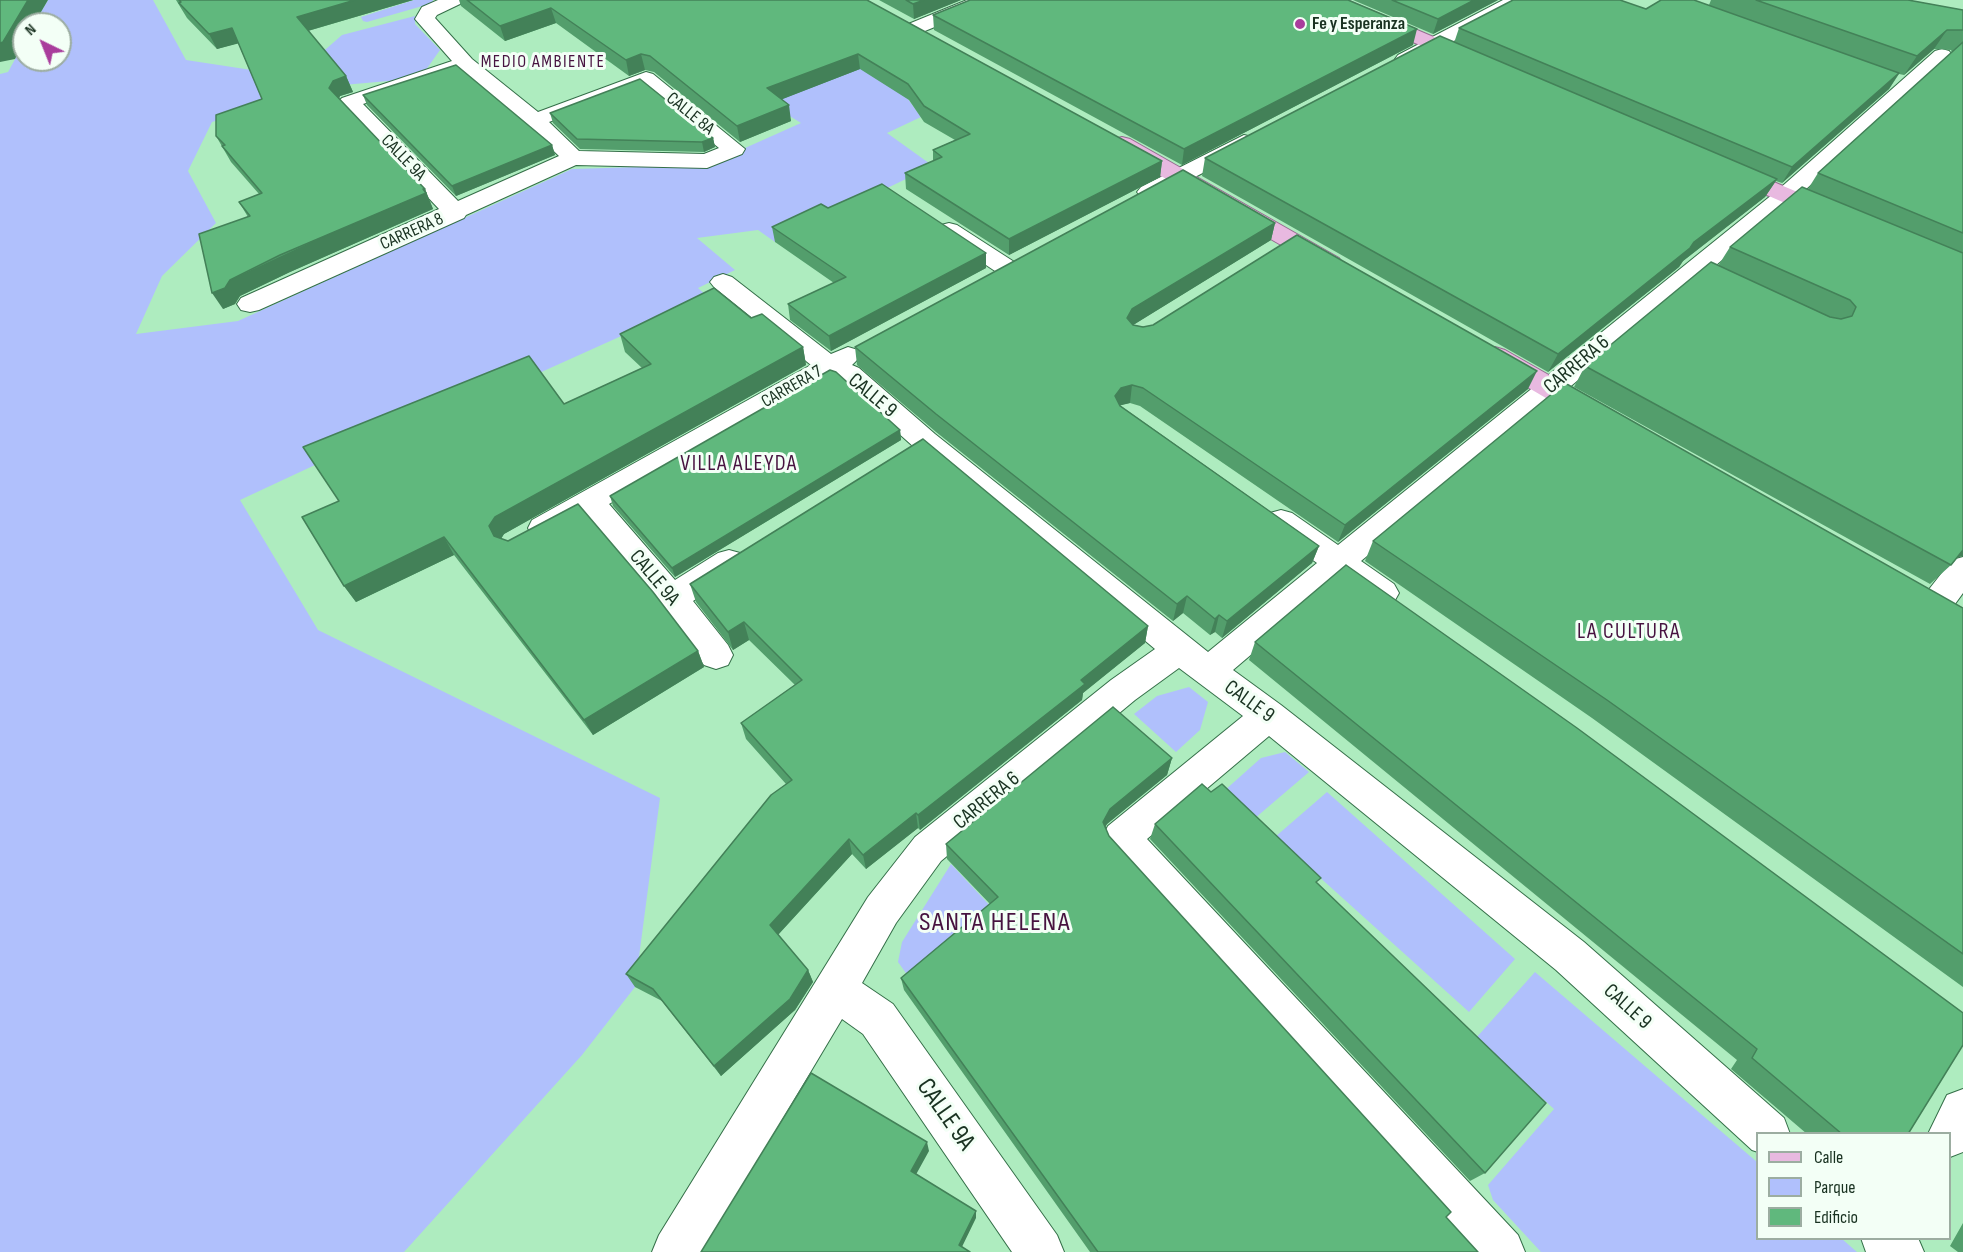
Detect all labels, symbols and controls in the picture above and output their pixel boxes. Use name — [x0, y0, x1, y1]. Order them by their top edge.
north arrow — [12, 12, 72, 72]
place label: Fe y Esperanza — [1312, 13, 1405, 35]
marker: Fe y Esperanza — [1293, 17, 1307, 31]
text: N — [21, 20, 40, 40]
district label: MEDIO AMBIENTE — [481, 51, 605, 73]
street label: CALLE 8A — [662, 88, 718, 140]
street label: CALLE 9A — [376, 130, 430, 186]
street label: CARRERA 8 — [377, 208, 447, 256]
street label: CARRERA 6 — [1539, 330, 1615, 400]
street label: CARRERA 7 — [758, 361, 826, 413]
street label: CALLE 9 — [842, 368, 902, 424]
district label: VILLA ALEYDA — [680, 451, 798, 477]
street label: CALLE 9A — [623, 545, 685, 611]
district label: LA CULTURA — [1577, 619, 1681, 645]
street label: CALLE 9 — [1219, 675, 1279, 729]
street label: CARRERA 6 — [949, 767, 1025, 835]
district label: SANTA HELENA — [919, 907, 1071, 939]
street label: CALLE 9 — [1598, 979, 1656, 1035]
street label: CALLE 9A — [909, 1073, 981, 1157]
legend — [1756, 1132, 1951, 1240]
text: Calle — [1814, 1147, 1843, 1168]
text: Parque — [1814, 1177, 1855, 1198]
text: Edificio — [1814, 1207, 1858, 1228]

